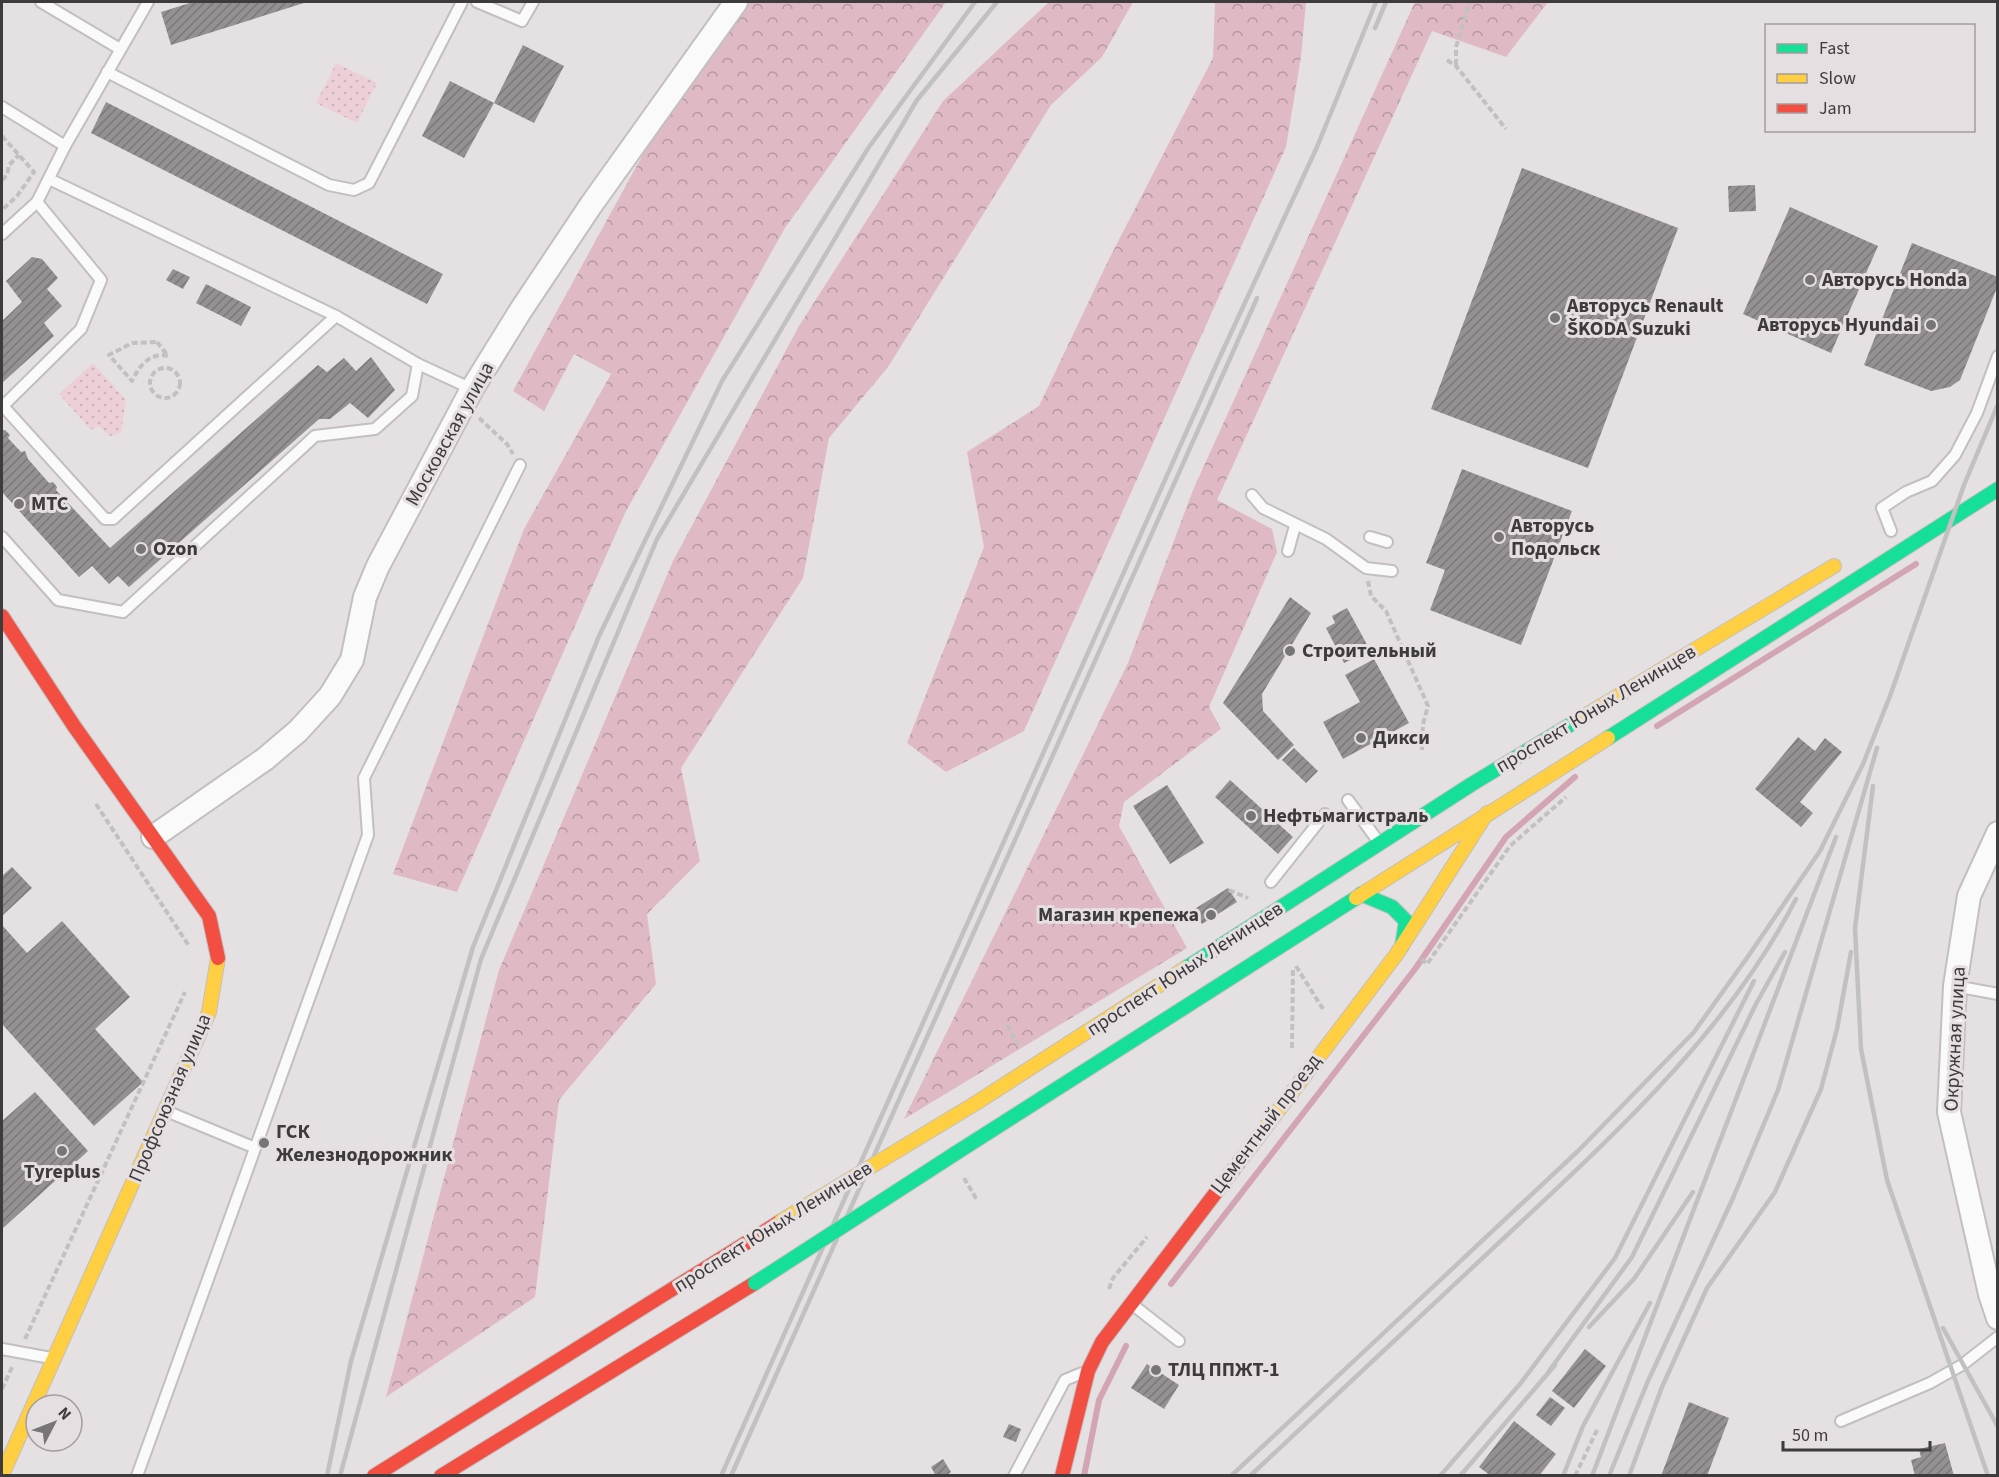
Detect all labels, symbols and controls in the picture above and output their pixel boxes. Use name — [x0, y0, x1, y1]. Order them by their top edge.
legend — [1765, 24, 1975, 132]
text: Fast — [1819, 36, 1850, 61]
text: Slow — [1819, 66, 1856, 91]
text: Jam — [1819, 96, 1852, 121]
place label: Авторусь Honda — [1821, 266, 1967, 294]
marker: Авторусь Honda — [1803, 273, 1817, 287]
place label: Авторусь Renault ŠKODA Suzuki — [1566, 292, 1724, 343]
marker: Авторусь Renault ŠKODA Suzuki — [1548, 311, 1562, 325]
place label: Авторусь Hyundai — [1757, 311, 1919, 339]
marker: Авторусь Hyundai — [1924, 318, 1938, 332]
street label: Московская улица — [399, 357, 501, 511]
place label: МТС — [31, 490, 69, 518]
marker: МТС — [12, 497, 26, 511]
place label: Авторусь Подольск — [1510, 512, 1600, 563]
marker: Авторусь Подольск — [1492, 530, 1506, 544]
place label: Ozon — [153, 535, 198, 563]
marker: Ozon — [134, 542, 148, 556]
place label: Строительный — [1302, 637, 1437, 665]
street label: проспект Юных Ленинцев — [1491, 638, 1701, 780]
marker: Строительный — [1283, 644, 1297, 658]
place label: Дикси — [1373, 724, 1430, 752]
marker: Дикси — [1354, 731, 1368, 745]
place label: Нефтьмагистраль — [1263, 802, 1429, 830]
marker: Нефтьмагистраль — [1244, 809, 1258, 823]
street label: проспект Юных Ленинцев — [1081, 895, 1289, 1043]
place label: Магазин крепежа — [1038, 901, 1199, 929]
marker: Магазин крепежа — [1204, 908, 1218, 922]
street label: Окружная улица — [1937, 966, 1973, 1112]
street label: Профсоюзная улица — [122, 1009, 218, 1187]
street label: Цементный проезд — [1204, 1048, 1328, 1200]
place label: ГСК Железнодорожник — [276, 1118, 453, 1169]
marker: ГСК Железнодорожник — [257, 1136, 271, 1150]
marker: Tyreplus — [55, 1144, 69, 1158]
street label: проспект Юных Ленинцев — [668, 1154, 878, 1300]
place label: Tyreplus — [24, 1158, 100, 1186]
place label: ТЛЦ ППЖТ-1 — [1168, 1356, 1280, 1384]
marker: ТЛЦ ППЖТ-1 — [1149, 1363, 1163, 1377]
north arrow — [24, 1393, 84, 1453]
text: N — [53, 1402, 76, 1425]
scale bar — [1783, 1414, 1930, 1452]
text: 50 m — [1792, 1423, 1828, 1448]

